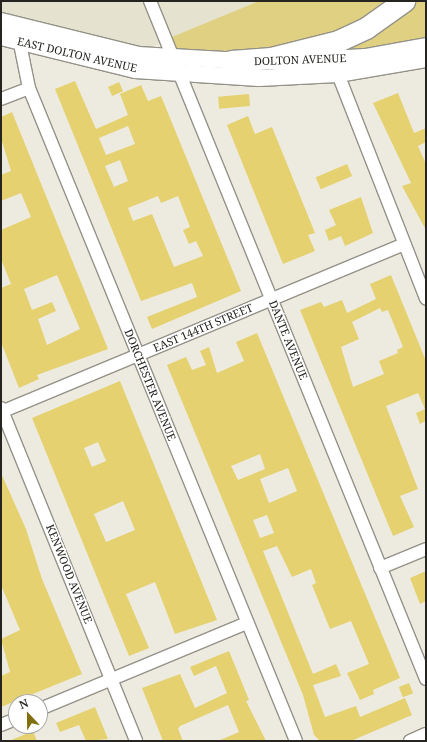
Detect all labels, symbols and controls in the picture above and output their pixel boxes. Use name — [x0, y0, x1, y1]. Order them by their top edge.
street label: EAST DOLTON AVENUE — [16, 35, 138, 75]
street label: DOLTON AVENUE — [254, 52, 346, 68]
street label: DANTE AVENUE — [266, 298, 310, 382]
street label: EAST 144TH STREET — [151, 301, 255, 355]
street label: DORCHESTER AVENUE — [122, 327, 178, 443]
street label: KENWOOD AVENUE — [43, 523, 95, 625]
north arrow — [8, 694, 48, 734]
text: N — [17, 695, 31, 712]

